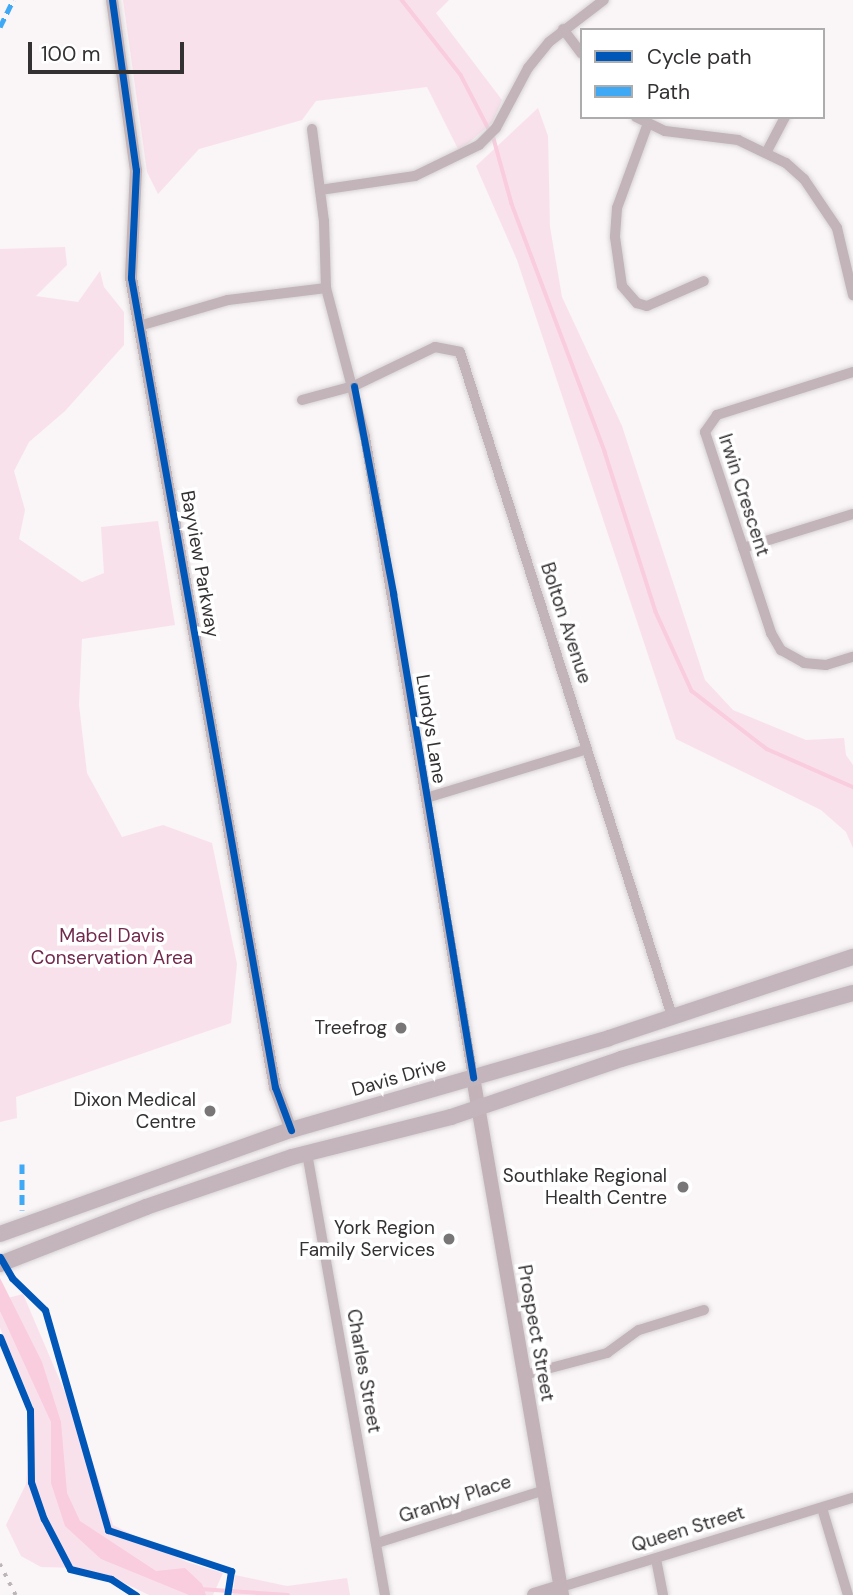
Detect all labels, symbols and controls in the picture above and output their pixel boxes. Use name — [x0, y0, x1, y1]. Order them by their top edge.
scale bar — [32, 28, 187, 72]
legend — [580, 28, 825, 119]
text: 100 m — [41, 40, 101, 68]
text: Cycle path — [647, 43, 752, 71]
text: Path — [647, 78, 690, 106]
street label: Irwin Crescent — [714, 431, 774, 559]
street label: Bayview Parkway — [176, 489, 224, 639]
street label: Bolton Avenue — [536, 560, 596, 686]
street label: Lundys Lane — [411, 673, 451, 785]
park label: Mabel Davis Conservation Area — [31, 925, 193, 969]
place label: Treefrog — [315, 1017, 387, 1039]
marker: Treefrog — [393, 1020, 409, 1036]
street label: Davis Drive — [349, 1053, 449, 1101]
place label: Dixon Medical Centre — [73, 1089, 196, 1133]
marker: Dixon Medical Centre — [202, 1103, 218, 1119]
place label: Southlake Regional Health Centre — [503, 1165, 667, 1209]
marker: Southlake Regional Health Centre — [673, 1177, 693, 1197]
place label: York Region Family Services — [299, 1217, 435, 1261]
marker: York Region Family Services — [441, 1231, 457, 1247]
street label: Prospect Street — [513, 1263, 559, 1403]
street label: Charles Street — [342, 1307, 386, 1435]
street label: Granby Place — [396, 1470, 514, 1528]
street label: Queen Street — [629, 1501, 747, 1557]

